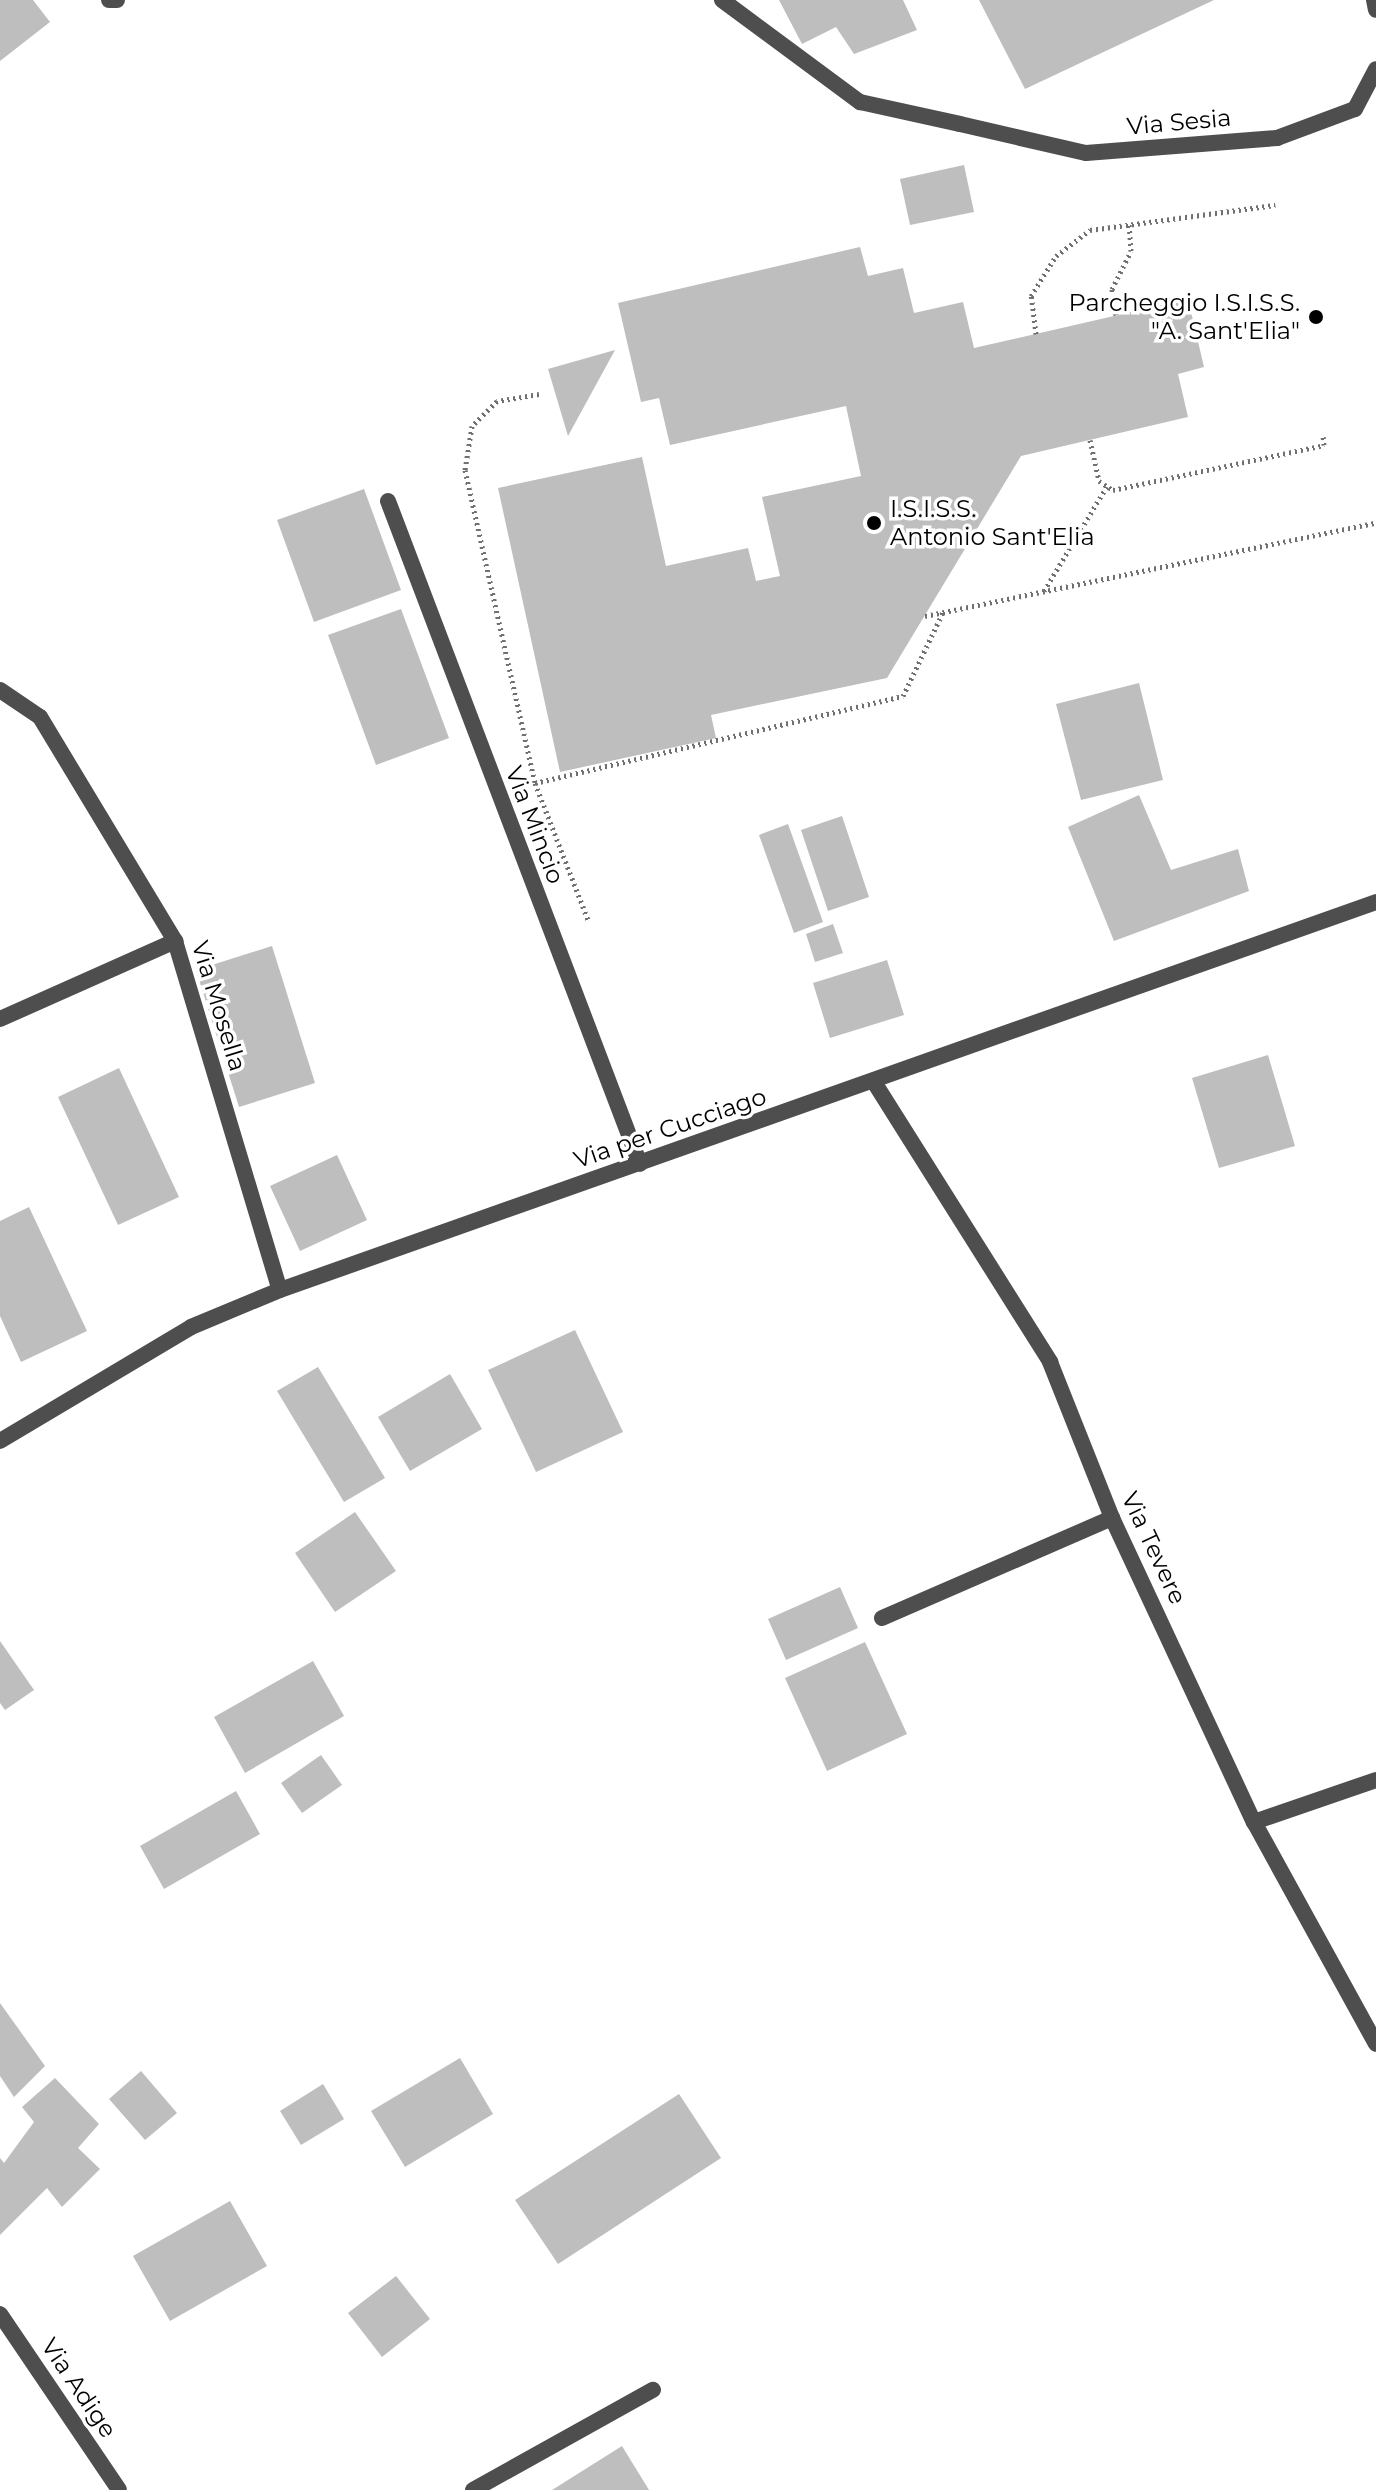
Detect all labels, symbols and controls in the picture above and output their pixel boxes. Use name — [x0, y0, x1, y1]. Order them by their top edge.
street label: Via Sesia — [1126, 103, 1232, 141]
place label: Parcheggio I.S.I.S.S. "A. Sant'Elia" — [1069, 289, 1300, 345]
marker: Parcheggio I.S.I.S.S. "A. Sant'Elia" — [1307, 308, 1325, 326]
place label: I.S.I.S.S. Antonio Sant'Elia — [890, 495, 1095, 551]
marker: I.S.I.S.S. Antonio Sant'Elia — [865, 514, 883, 532]
street label: Via Mincio — [499, 762, 571, 888]
street label: Via Mosella — [186, 937, 252, 1075]
street label: Via per Cucciago — [570, 1082, 770, 1174]
street label: Via Tevere — [1115, 1487, 1193, 1609]
street label: Via Adige — [35, 2333, 123, 2443]

